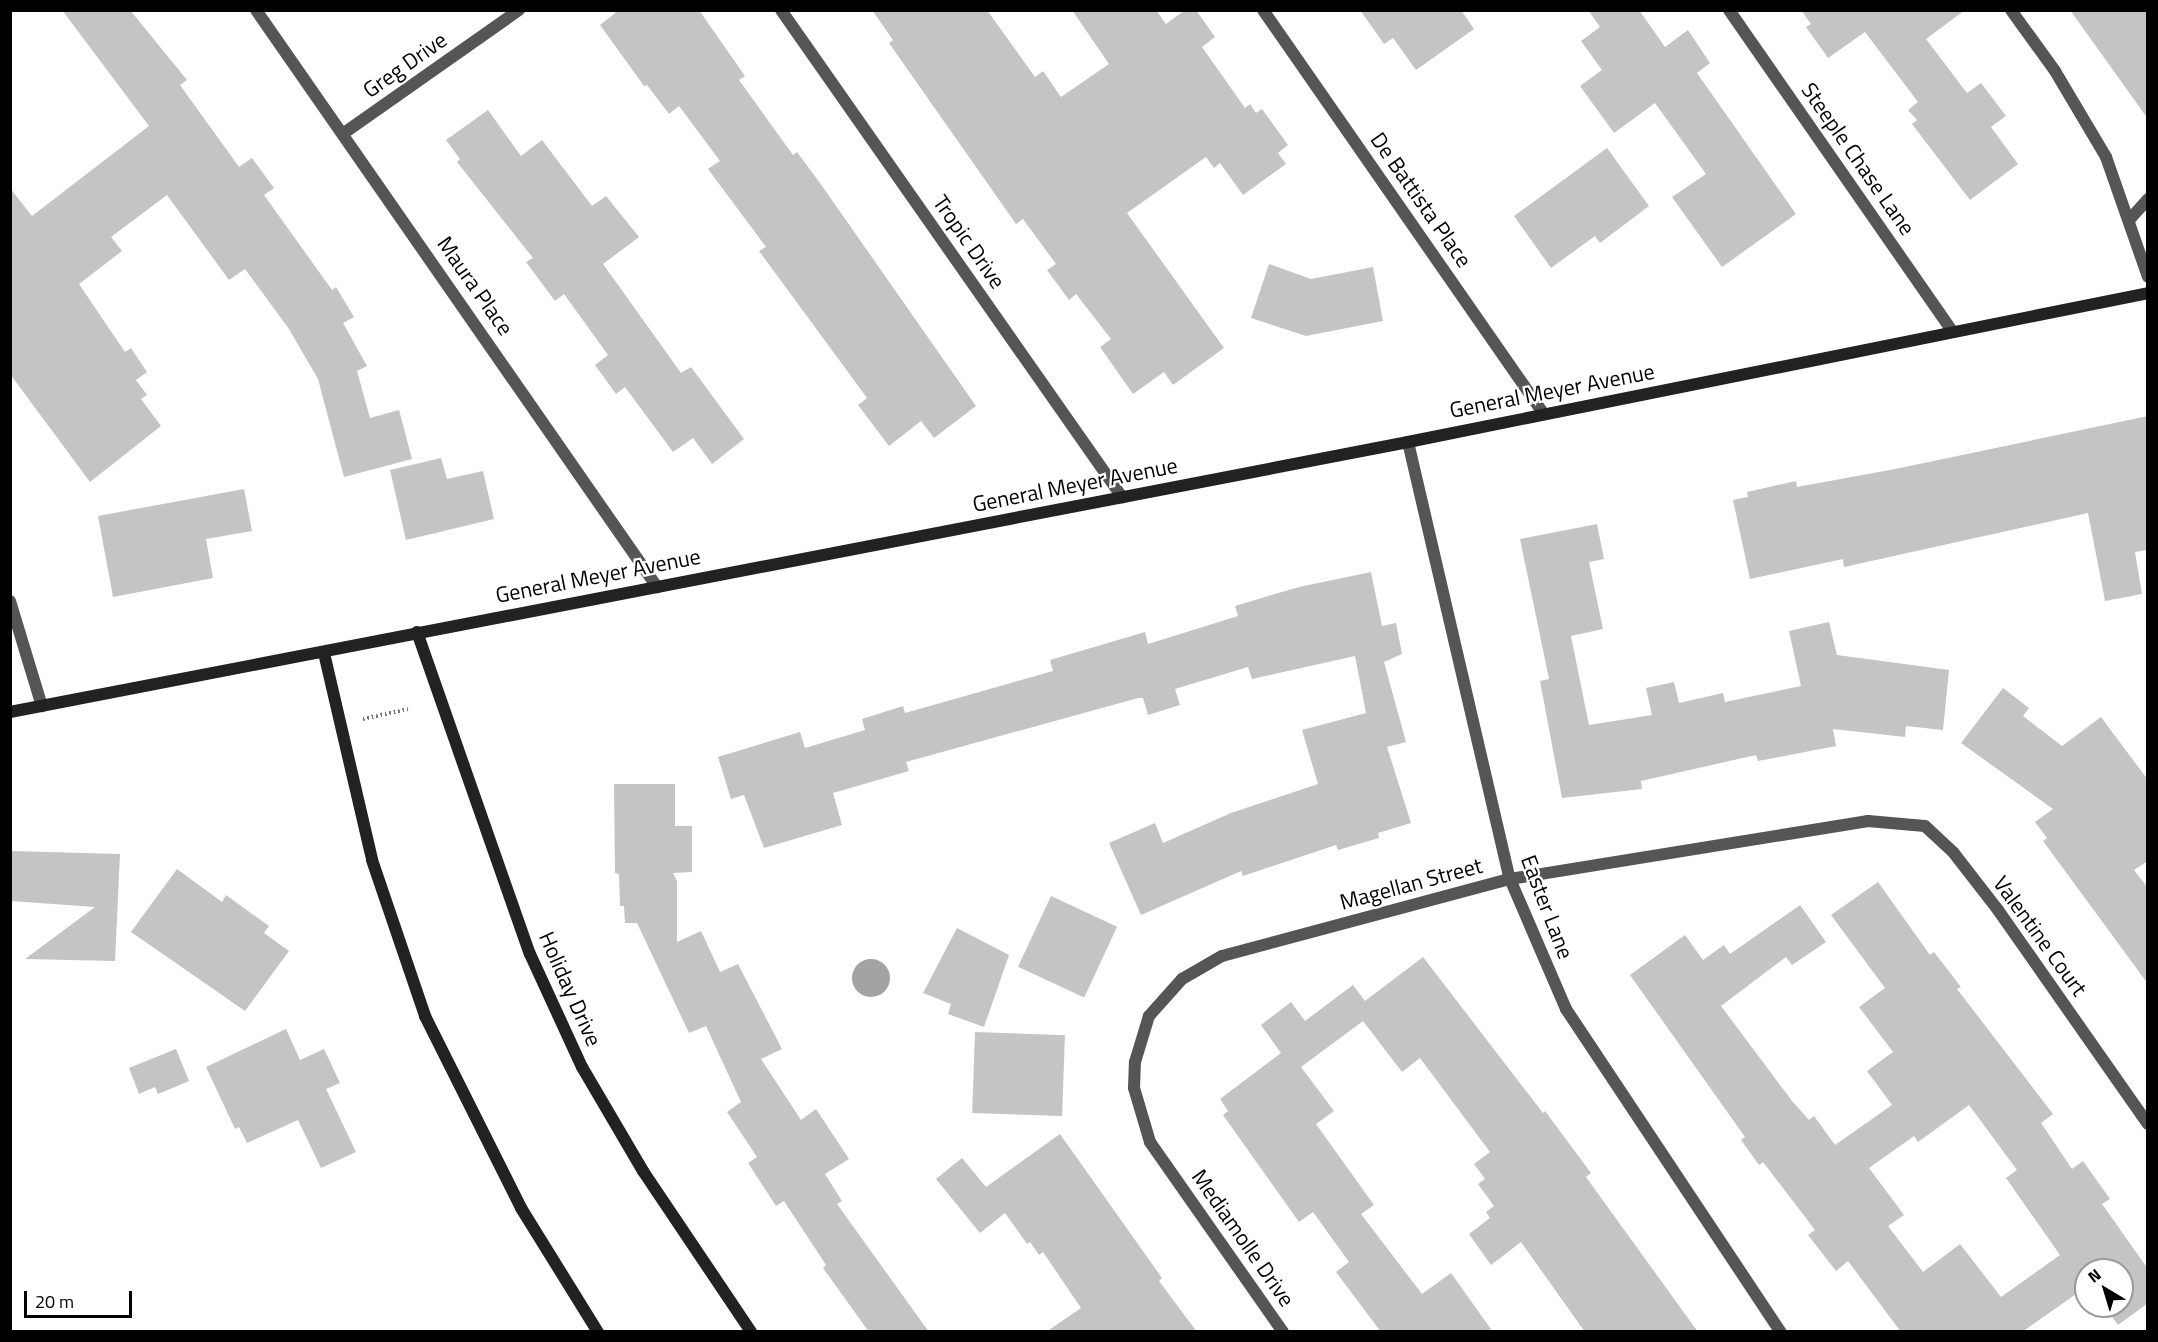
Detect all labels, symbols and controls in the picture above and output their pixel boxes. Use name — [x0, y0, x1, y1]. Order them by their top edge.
street label: Greg Drive — [358, 27, 452, 103]
street label: Steeple Chase Lane — [1796, 78, 1920, 240]
street label: De Battista Place — [1365, 128, 1477, 272]
street label: Tropic Drive — [927, 190, 1011, 294]
street label: Maura Place — [431, 232, 519, 340]
street label: General Meyer Avenue — [1447, 358, 1657, 424]
street label: General Meyer Avenue — [970, 452, 1180, 518]
street label: General Meyer Avenue — [493, 543, 703, 609]
street label: Easter Lane — [1515, 851, 1579, 963]
street label: Magellan Street — [1337, 852, 1485, 916]
street label: Valentine Court — [1988, 871, 2092, 1001]
street label: Holiday Drive — [533, 928, 607, 1050]
street label: Mediamolle Drive — [1186, 1164, 1300, 1312]
north arrow — [2074, 1258, 2134, 1318]
text: N — [2082, 1263, 2106, 1288]
scale bar — [27, 1279, 135, 1317]
text: 20 m — [35, 1288, 74, 1315]

